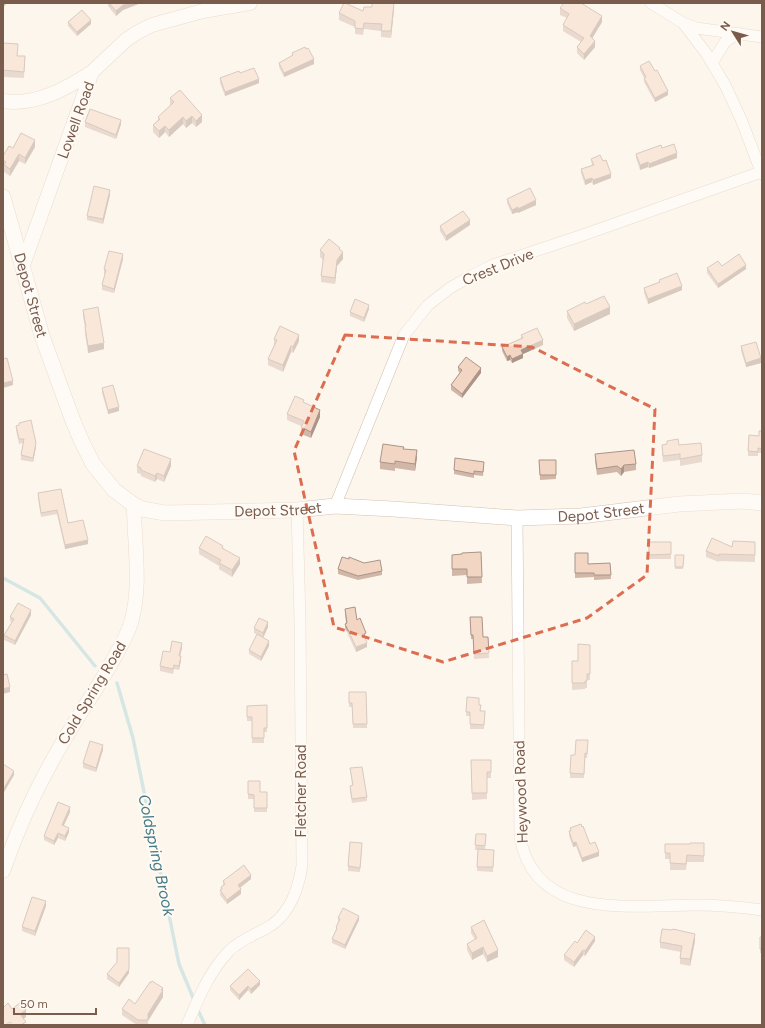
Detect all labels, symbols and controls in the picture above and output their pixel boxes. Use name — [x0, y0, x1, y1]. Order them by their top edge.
north arrow — [713, 12, 753, 52]
text: N — [718, 19, 733, 34]
street label: Lowell Road — [54, 79, 98, 161]
street label: Crest Drive — [460, 245, 536, 289]
street label: Depot Street — [10, 251, 51, 340]
street label: Depot Street — [234, 498, 323, 520]
street label: Depot Street — [557, 499, 646, 526]
street label: Cold Spring Road — [54, 638, 130, 748]
street label: Heywood Road — [510, 740, 532, 844]
street label: Fletcher Road — [292, 744, 310, 838]
water label: Coldspring Brook — [134, 793, 179, 919]
scale bar — [14, 990, 96, 1016]
text: 50 m — [20, 997, 48, 1011]

